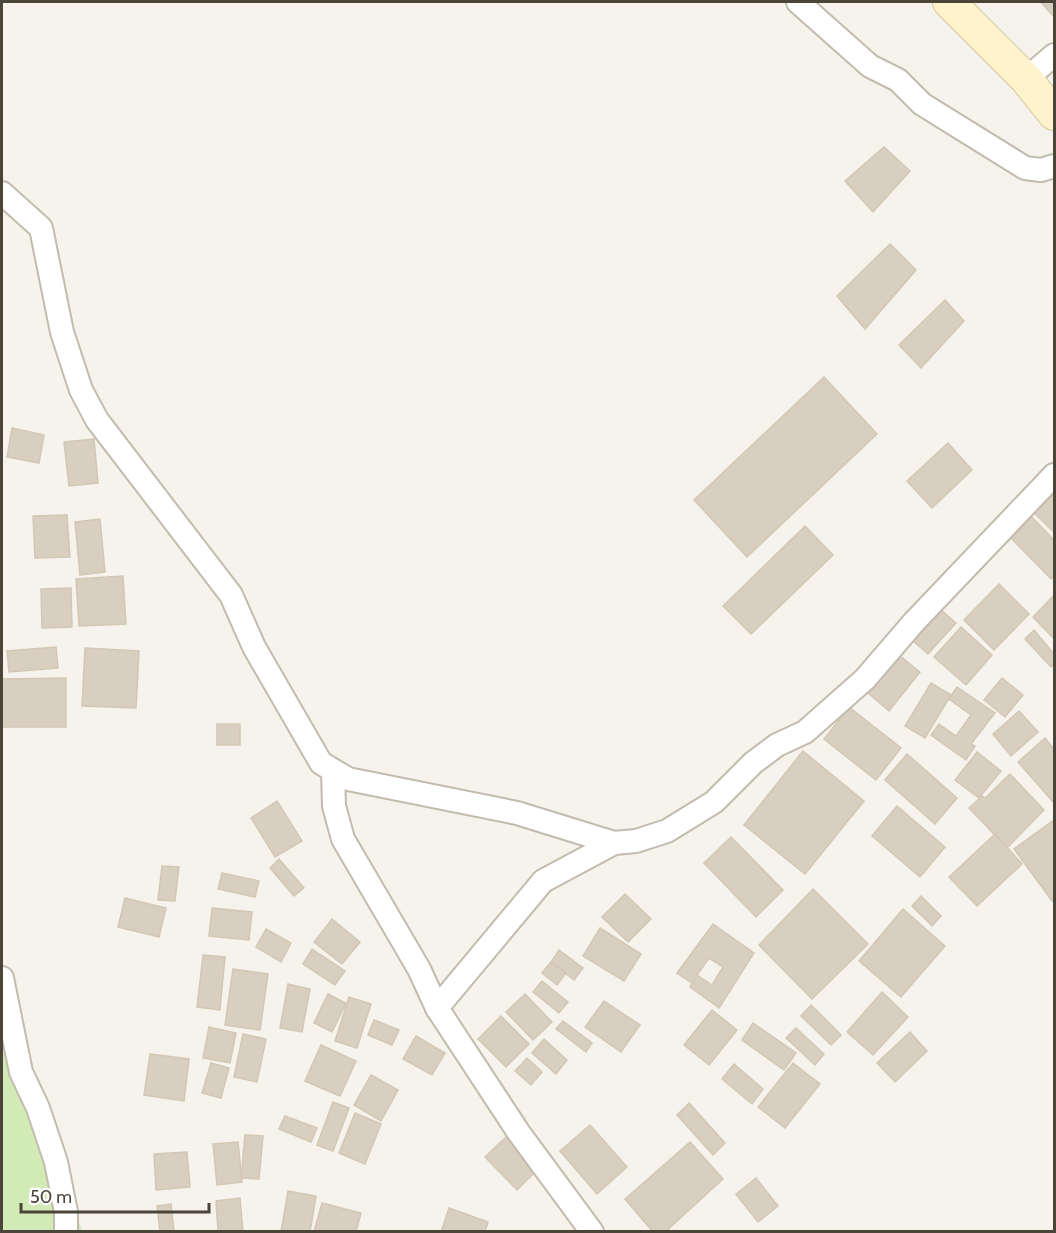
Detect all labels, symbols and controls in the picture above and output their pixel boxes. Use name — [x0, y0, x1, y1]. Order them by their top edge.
scale bar — [21, 1176, 208, 1214]
text: 50 m — [30, 1186, 72, 1208]

